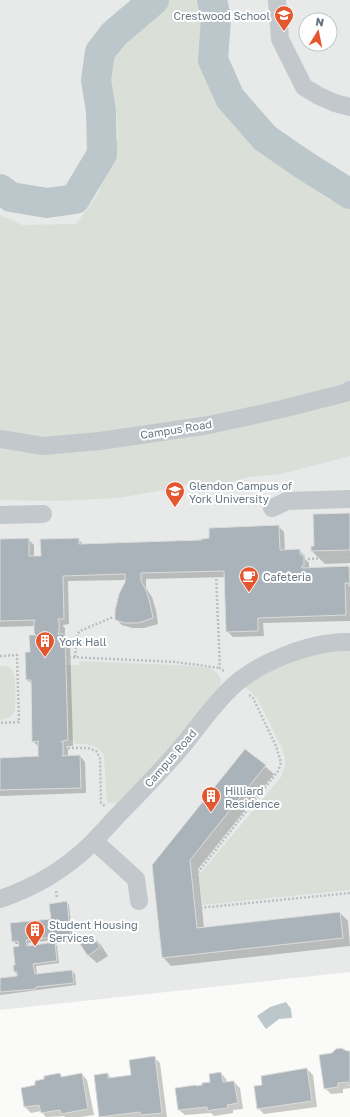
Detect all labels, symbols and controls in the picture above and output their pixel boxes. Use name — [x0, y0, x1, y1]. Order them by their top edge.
school or university icon: Crestwood School — [273, 4, 295, 32]
place label: Crestwood School — [174, 9, 270, 22]
north arrow — [298, 12, 338, 52]
text: N — [315, 15, 325, 29]
street label: Campus Road — [139, 417, 213, 441]
place label: Glendon Campus of York University — [189, 479, 292, 505]
school or university icon: Glendon Campus of York University — [164, 480, 186, 508]
cafe icon: Cafeteria — [238, 565, 260, 593]
place label: Cafeteria — [263, 570, 311, 583]
building icon: York Hall — [34, 630, 56, 658]
place label: York Hall — [59, 635, 107, 648]
street label: Campus Road — [141, 726, 199, 790]
place label: Hilliard Residence — [225, 784, 280, 810]
building icon: Hilliard Residence — [200, 785, 222, 813]
place label: Student Housing Services — [49, 918, 138, 944]
building icon: Student Housing Services — [24, 919, 46, 947]

